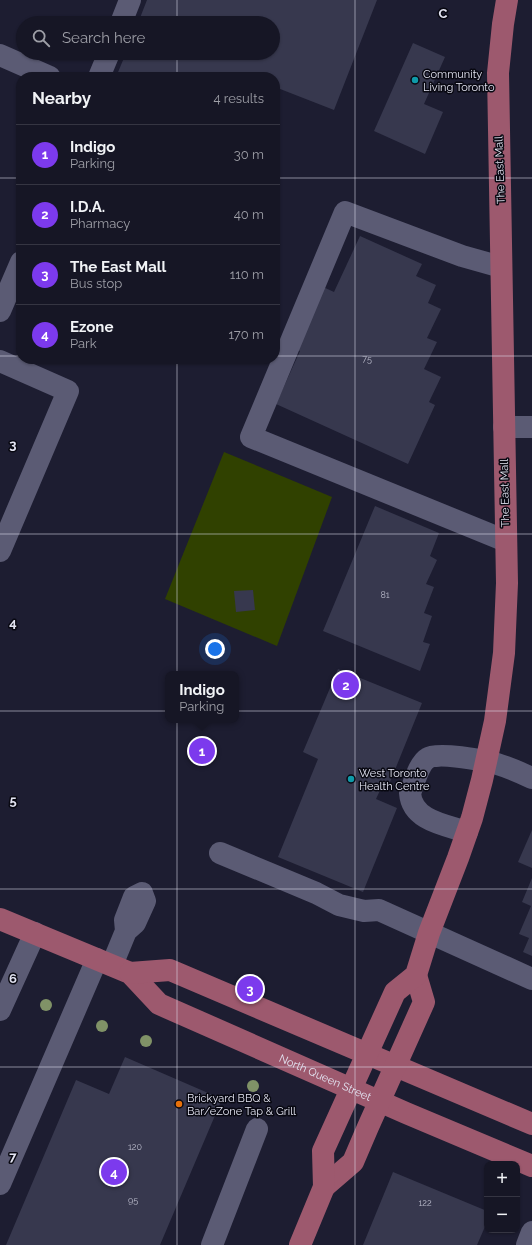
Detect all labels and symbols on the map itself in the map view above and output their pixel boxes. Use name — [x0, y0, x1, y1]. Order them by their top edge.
text: C — [439, 6, 448, 21]
place label: Community Living Toronto — [423, 68, 495, 94]
marker: Community Living Toronto — [410, 75, 420, 85]
street label: The East Mall — [492, 136, 508, 204]
house number: 75 — [362, 354, 372, 364]
text: 3 — [9, 437, 17, 452]
street label: The East Mall — [498, 459, 512, 527]
house number: 81 — [380, 590, 390, 600]
text: 4 — [9, 615, 17, 630]
your location — [205, 639, 225, 659]
pin: 2 — [333, 670, 359, 700]
pin: 1 — [189, 736, 215, 766]
place label: West Toronto Health Centre — [359, 767, 430, 793]
marker: West Toronto Health Centre — [346, 774, 356, 784]
text: 5 — [9, 793, 17, 808]
text: 6 — [9, 971, 17, 986]
pin: 3 — [237, 974, 263, 1004]
street label: North Queen Street — [277, 1051, 374, 1103]
place label: Brickyard BBQ & Bar/eZone Tap & Grill — [187, 1092, 296, 1118]
marker: Brickyard BBQ & Bar/eZone Tap & Grill — [174, 1099, 184, 1109]
house number: 120 — [128, 1142, 143, 1152]
text: 7 — [9, 1149, 17, 1164]
pin: 4 — [101, 1157, 127, 1187]
house number: 95 — [128, 1195, 138, 1205]
house number: 122 — [418, 1198, 432, 1208]

